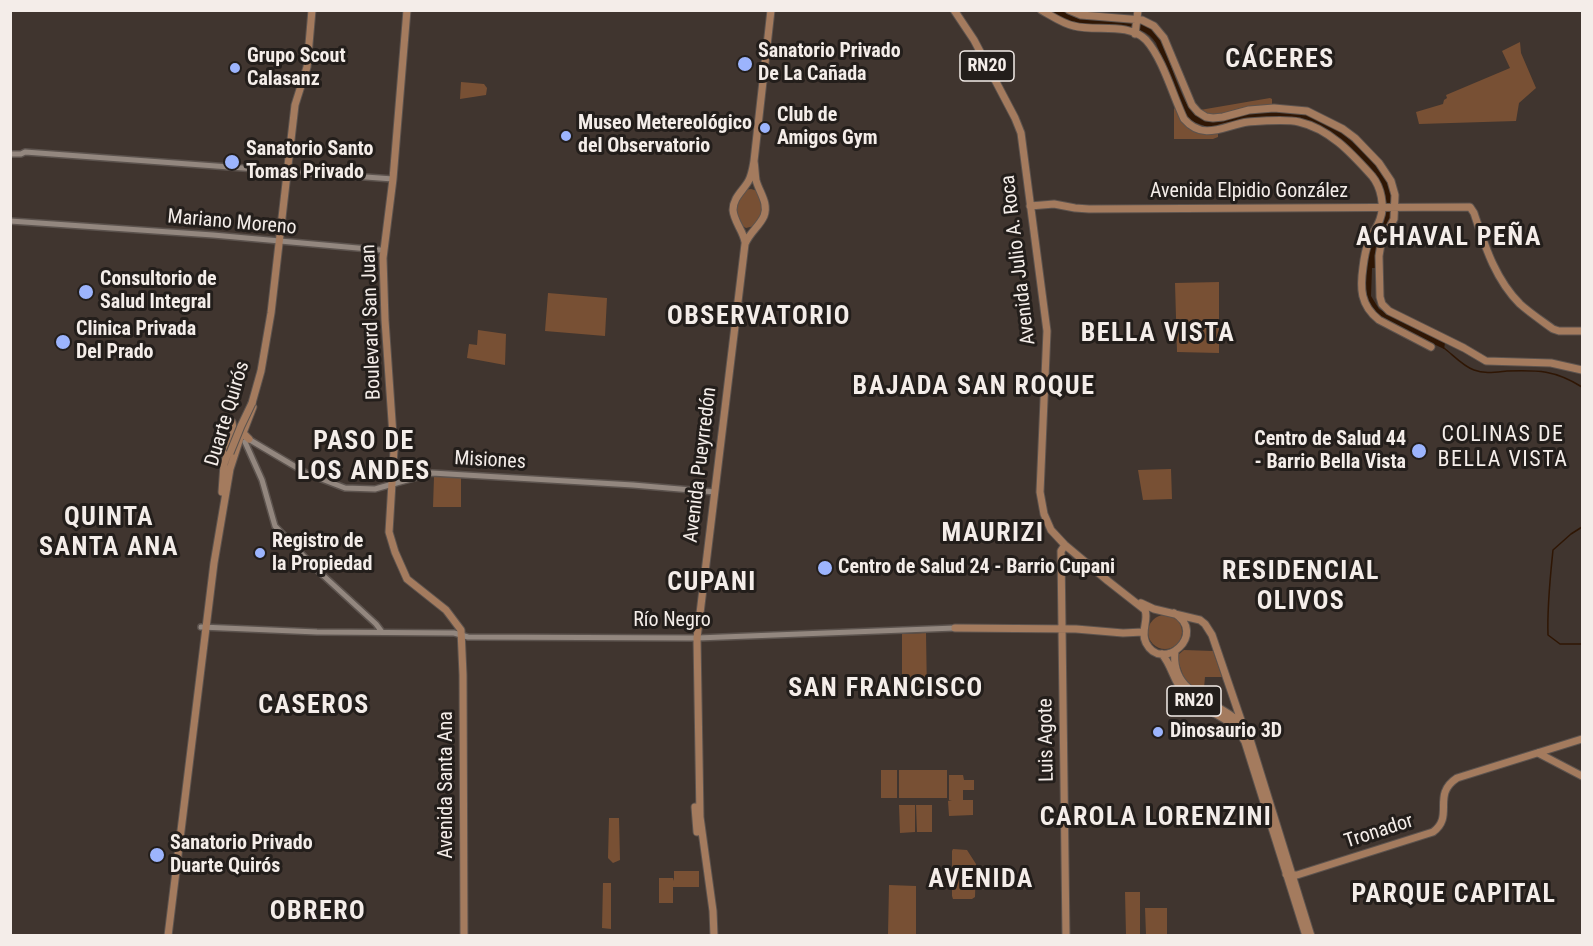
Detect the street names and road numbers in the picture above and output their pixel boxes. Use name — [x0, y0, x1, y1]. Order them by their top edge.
road number: RN20 — [960, 51, 1014, 81]
street label: Avenida Julio A. Roca — [997, 174, 1041, 346]
street label: Avenida Elpidio González — [1150, 180, 1348, 204]
street label: Mariano Moreno — [166, 205, 298, 241]
street label: Boulevard San Juan — [357, 244, 387, 400]
street label: Duarte Quirós — [201, 359, 255, 469]
street label: Avenida Pueyrredón — [680, 386, 722, 544]
street label: Misiones — [454, 447, 526, 475]
street label: Río Negro — [633, 609, 711, 633]
road number: RN20 — [1167, 686, 1221, 716]
street label: Luis Agote — [1034, 698, 1060, 782]
street label: Avenida Santa Ana — [435, 711, 459, 859]
street label: Tronador — [1342, 810, 1416, 854]

